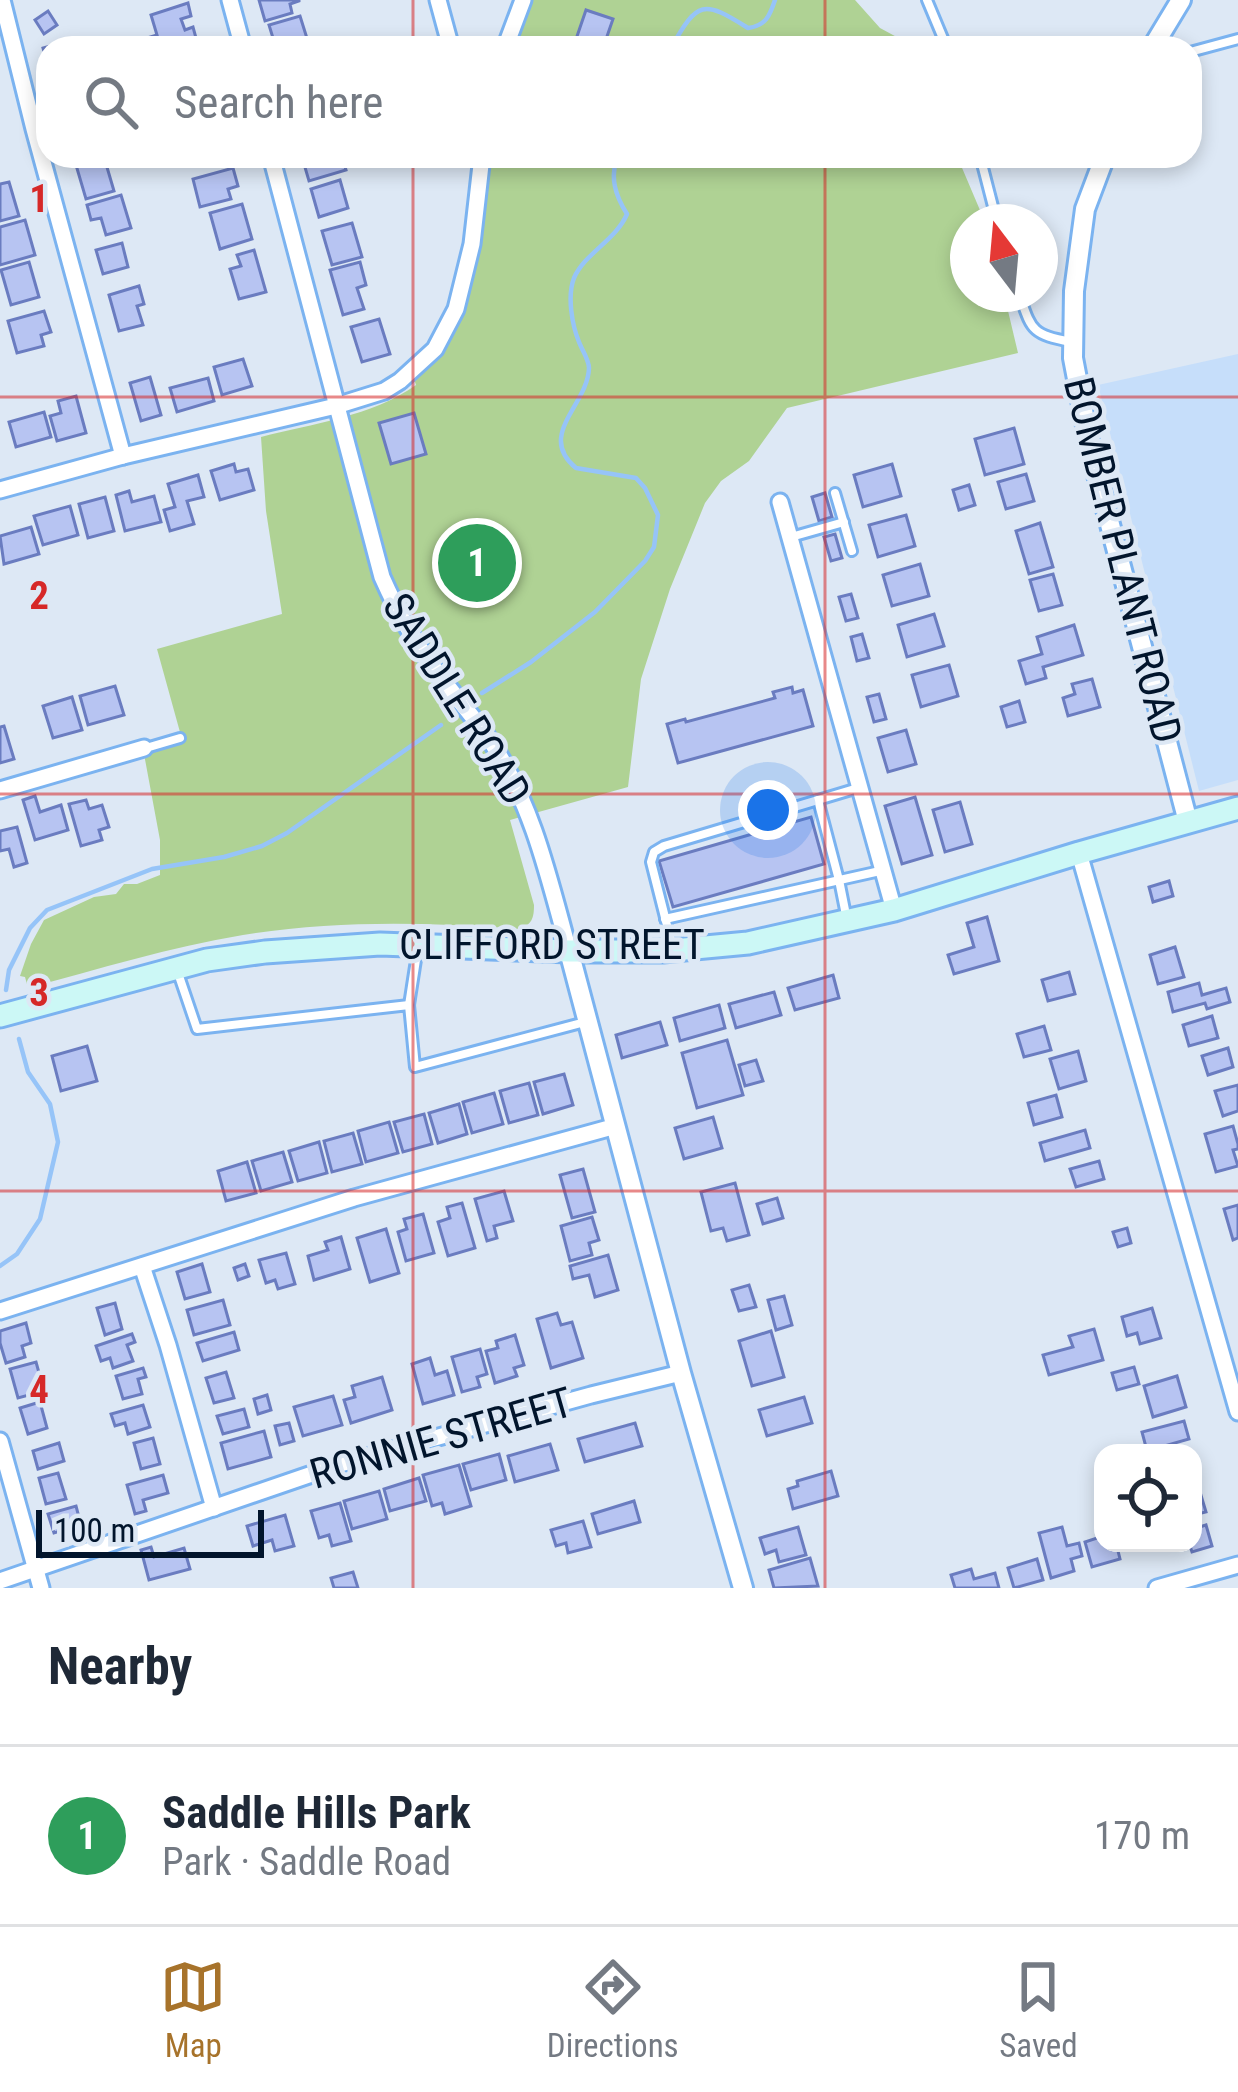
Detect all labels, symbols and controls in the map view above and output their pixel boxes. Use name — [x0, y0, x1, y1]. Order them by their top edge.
search box — [36, 36, 1202, 168]
icon: search — [78, 69, 144, 135]
text: Search here — [174, 76, 383, 129]
text: 1 — [29, 176, 49, 222]
north arrow — [950, 204, 1058, 312]
street label: BOMBER PLANT ROAD — [1054, 372, 1192, 748]
pin: 1 — [438, 518, 516, 608]
text: 2 — [29, 573, 49, 619]
street label: SADDLE ROAD — [373, 584, 541, 814]
your location — [738, 780, 798, 840]
street label: CLIFFORD STREET — [399, 920, 705, 969]
text: 3 — [29, 970, 49, 1016]
text: 4 — [29, 1367, 49, 1413]
street label: RONNIE STREET — [304, 1377, 578, 1499]
map controls — [1094, 1444, 1202, 1552]
button: locate — [1094, 1444, 1202, 1552]
scale bar — [36, 1504, 264, 1557]
text: 100 m — [54, 1511, 135, 1550]
text: Nearby — [48, 1637, 192, 1696]
text: Saddle Hills Park — [162, 1786, 471, 1839]
text: 1 — [77, 1813, 97, 1859]
text: 170 m — [1094, 1813, 1190, 1859]
text: Park · Saddle Road — [162, 1839, 451, 1885]
tab: Map — [160, 1954, 226, 2065]
tab: Directions — [547, 1954, 679, 2065]
tab: Saved — [999, 1954, 1078, 2065]

